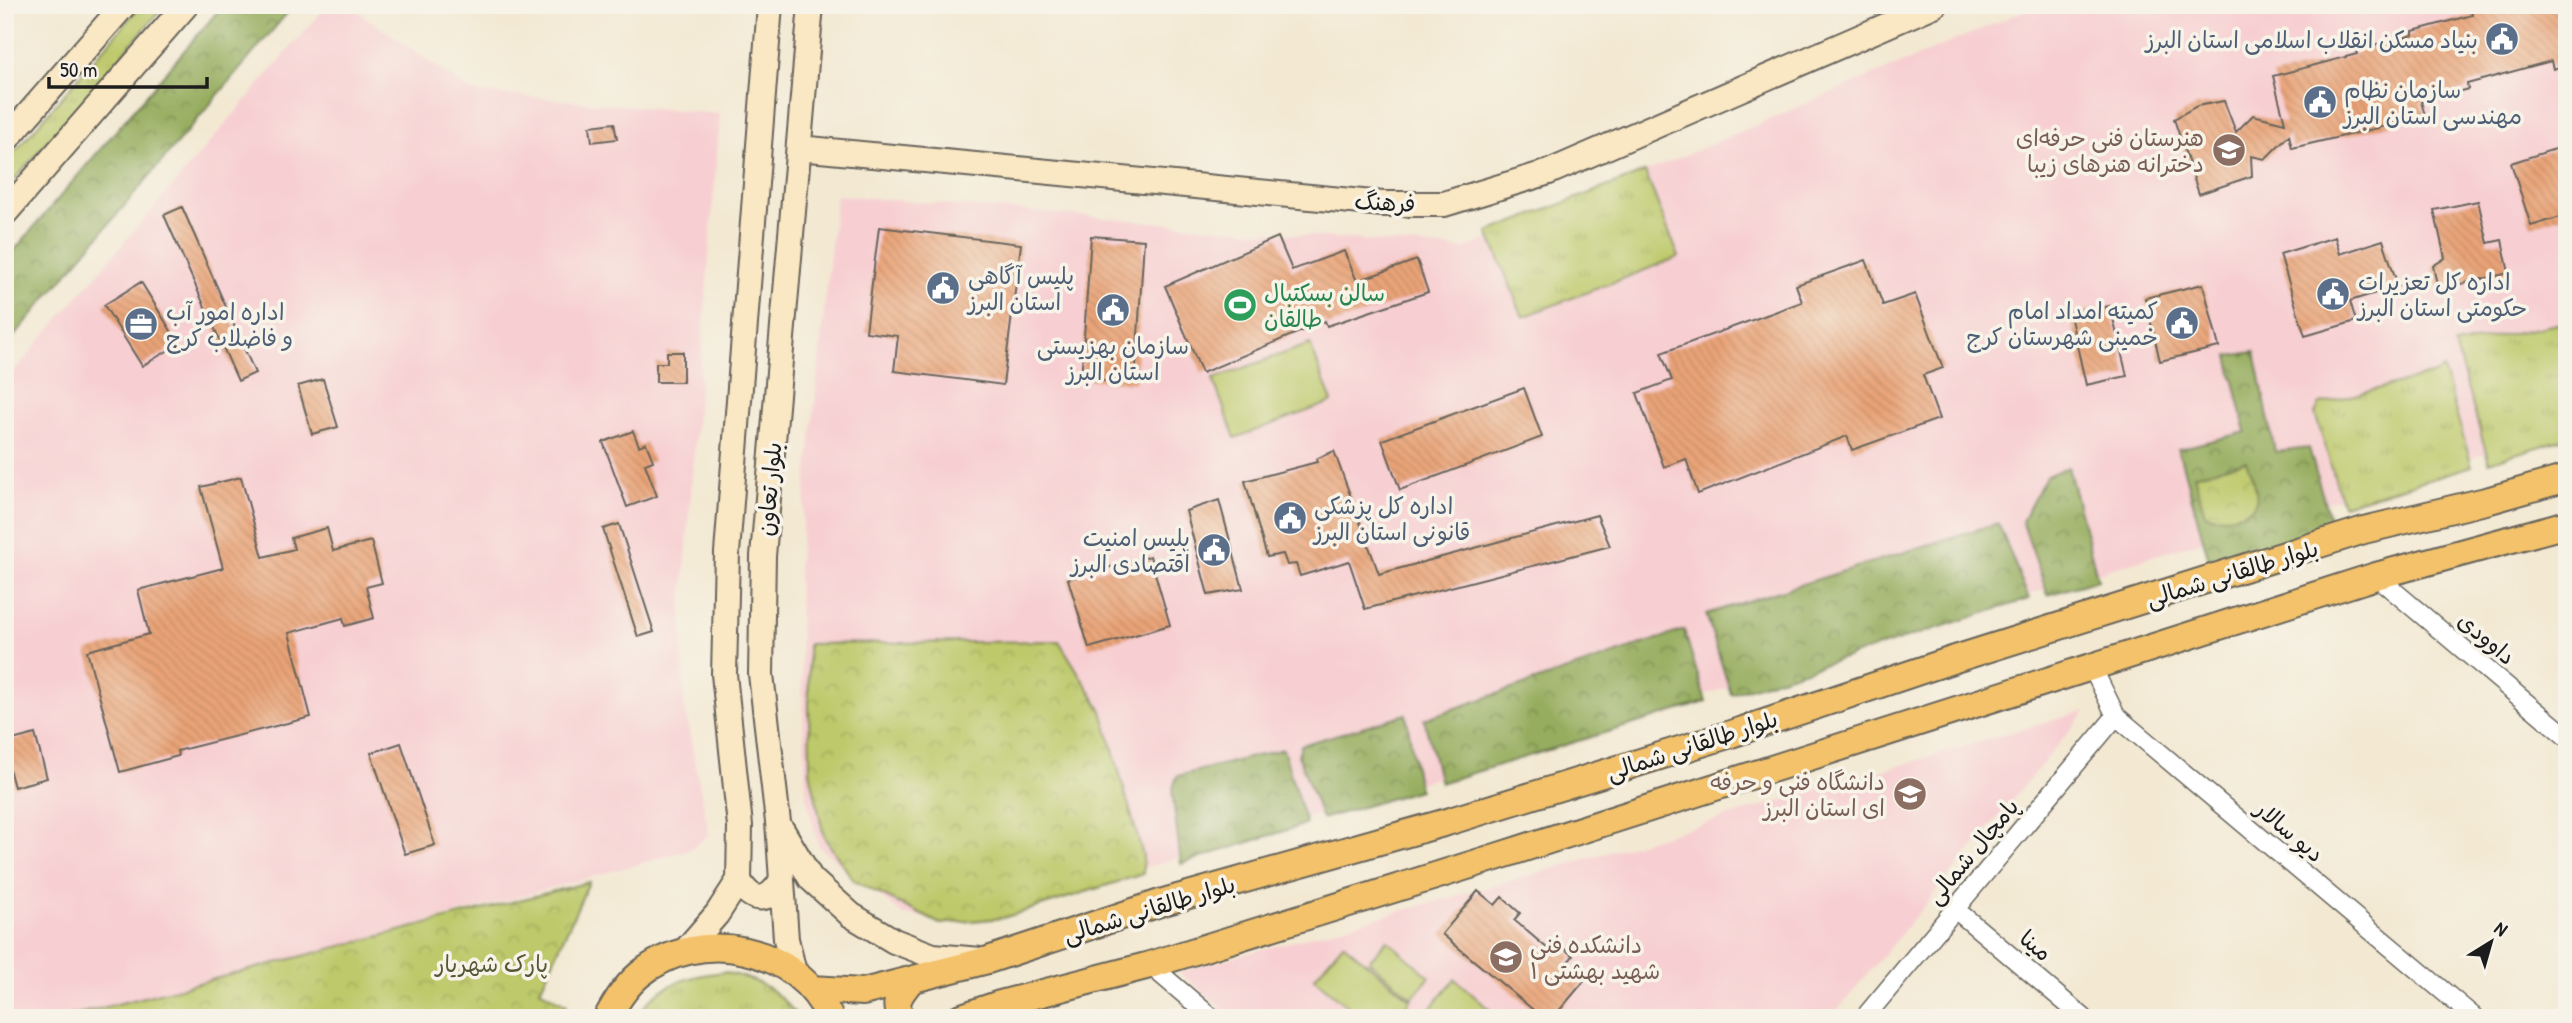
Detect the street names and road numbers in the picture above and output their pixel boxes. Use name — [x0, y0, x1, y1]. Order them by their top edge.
street label: فرهنگ — [1354, 185, 1416, 219]
street label: بلوار تعاون — [749, 441, 789, 537]
street label: بلوار طالقانی شمالی — [2142, 532, 2322, 614]
street label: داوودی — [2451, 605, 2523, 671]
street label: بلوار طالقانی شمالی — [1602, 703, 1782, 787]
street label: پامچال شمالی — [1919, 792, 2025, 910]
street label: دیو سالار — [2248, 792, 2331, 869]
street label: بلوار طالقانی شمالی — [1059, 868, 1239, 950]
street label: مینا — [2013, 922, 2059, 968]

